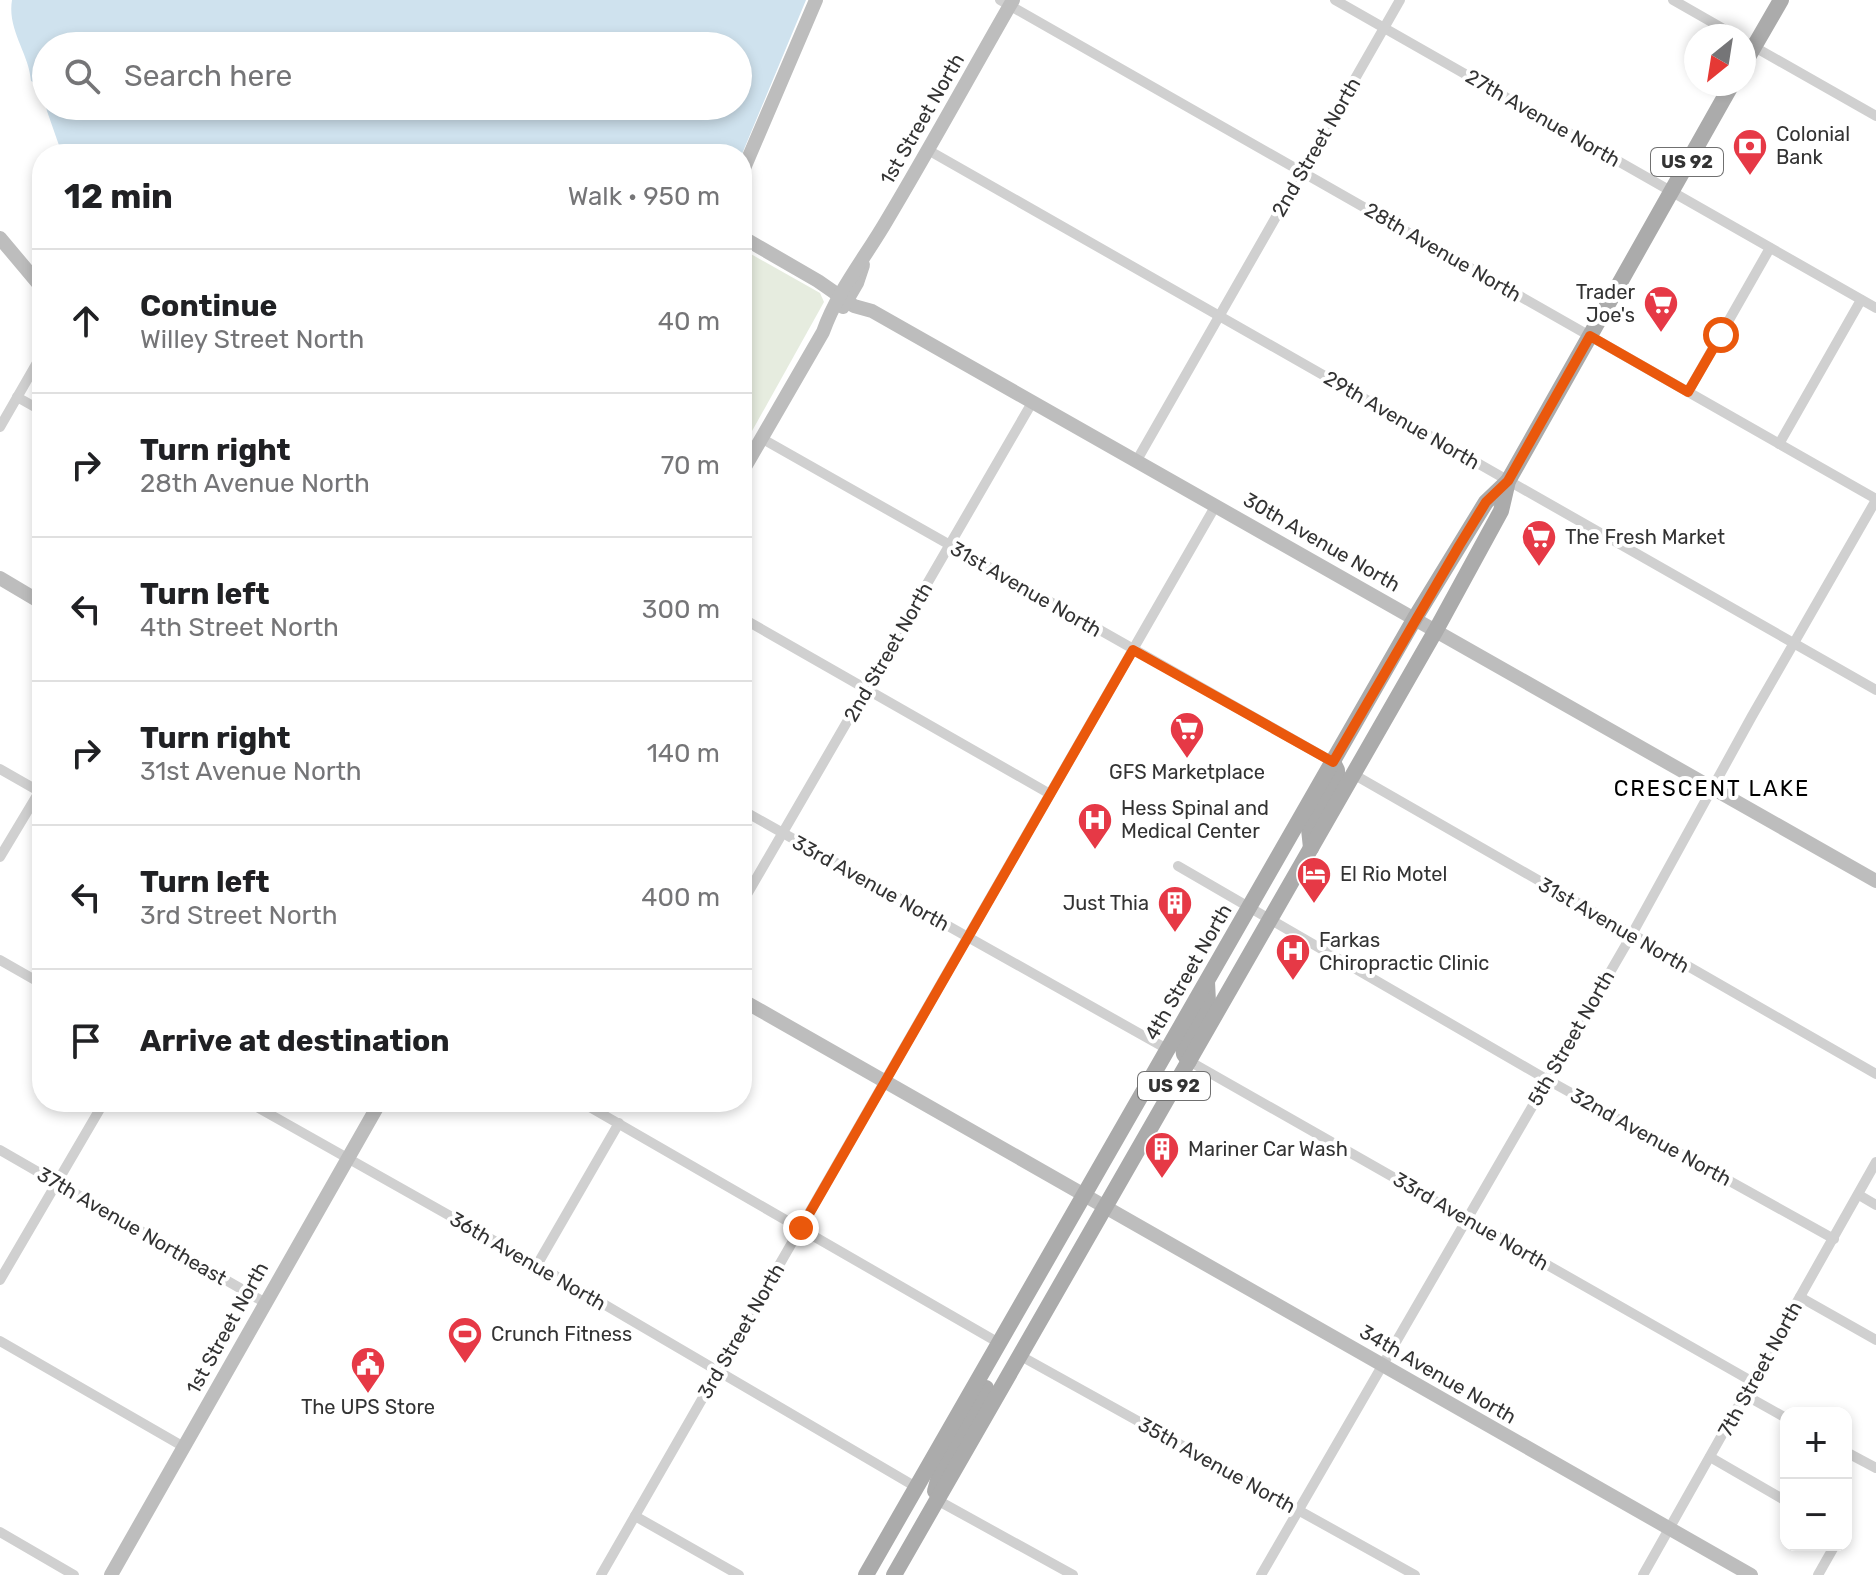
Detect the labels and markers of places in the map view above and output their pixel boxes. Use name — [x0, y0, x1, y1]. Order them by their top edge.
place label: Colonial Bank — [1776, 122, 1850, 169]
bank icon: Colonial Bank — [1731, 127, 1769, 177]
place label: Trader Joe's — [1576, 280, 1635, 327]
supermarket icon: Trader Joe's — [1642, 284, 1680, 334]
supermarket icon: The Fresh Market — [1520, 518, 1558, 568]
place label: The Fresh Market — [1565, 525, 1725, 549]
supermarket icon: GFS Marketplace — [1168, 710, 1206, 760]
place label: GFS Marketplace — [1109, 760, 1265, 784]
place label: Hess Spinal and Medical Center — [1121, 796, 1269, 843]
hospital icon: Hess Spinal and Medical Center — [1076, 801, 1114, 851]
hotel icon: El Rio Motel — [1295, 855, 1333, 905]
place label: El Rio Motel — [1340, 862, 1447, 886]
building icon: Just Thia — [1156, 884, 1194, 934]
place label: Just Thia — [1063, 891, 1149, 915]
place label: Farkas Chiropractic Clinic — [1319, 928, 1489, 975]
hospital icon: Farkas Chiropractic Clinic — [1274, 932, 1312, 982]
building icon: Mariner Car Wash — [1143, 1130, 1181, 1180]
place label: Mariner Car Wash — [1188, 1137, 1348, 1161]
sports icon: Crunch Fitness — [446, 1315, 484, 1365]
place label: Crunch Fitness — [491, 1322, 632, 1346]
public building icon: The UPS Store — [349, 1345, 387, 1395]
place label: The UPS Store — [301, 1395, 435, 1419]

